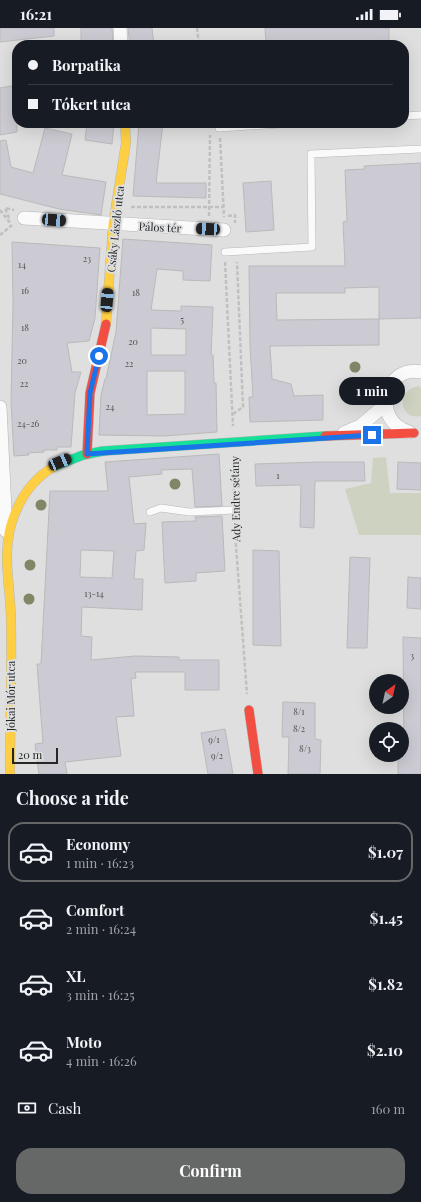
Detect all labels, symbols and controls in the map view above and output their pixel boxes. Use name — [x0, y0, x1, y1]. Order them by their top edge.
text: 16:21 — [20, 4, 52, 24]
text: Borpatika — [52, 55, 121, 75]
text: Tókert utca — [52, 94, 131, 114]
street label: Csáky László utca — [103, 184, 127, 273]
car — [42, 213, 66, 227]
street label: Pálos tér — [138, 218, 182, 236]
car — [196, 222, 220, 236]
house number: 23 — [83, 252, 91, 264]
house number: 14 — [18, 258, 26, 270]
house number: 16 — [21, 284, 29, 296]
house number: 18 — [132, 286, 140, 298]
car — [100, 288, 114, 312]
house number: 5 — [180, 313, 184, 325]
house number: 18 — [21, 321, 29, 333]
house number: 20 — [128, 335, 138, 347]
route start — [90, 347, 108, 365]
house number: 20 — [17, 354, 27, 366]
house number: 22 — [125, 357, 133, 369]
house number: 22 — [20, 377, 28, 389]
callout: 1 min — [339, 377, 405, 405]
text: 1 min — [356, 382, 388, 399]
house number: 24 — [106, 400, 115, 412]
house number: 24-26 — [17, 417, 39, 429]
route end — [363, 426, 381, 444]
car — [47, 452, 73, 472]
street label: Ady Endre sétány — [227, 456, 243, 543]
house number: 1 — [276, 469, 280, 481]
house number: 13-14 — [84, 587, 104, 599]
house number: 3 — [410, 649, 414, 661]
street label: Jókai Mór utca — [3, 660, 18, 732]
north arrow — [369, 674, 409, 714]
map controls — [369, 674, 409, 762]
house number: 8/1 — [293, 705, 305, 717]
house number: 8/2 — [293, 722, 305, 734]
button: locate — [369, 722, 409, 762]
house number: 9/1 — [208, 733, 220, 745]
house number: 8/3 — [299, 742, 311, 754]
scale bar — [12, 746, 58, 765]
text: 20 m — [18, 747, 42, 762]
house number: 9/2 — [211, 749, 223, 761]
text: Choose a ride — [16, 786, 129, 810]
icon: car — [18, 834, 54, 870]
text: Economy — [66, 834, 130, 854]
text: $1.07 — [368, 842, 403, 862]
text: 1 min · 16:23 — [66, 854, 134, 871]
icon: car — [18, 900, 54, 936]
text: Comfort — [66, 900, 124, 920]
text: $1.45 — [370, 908, 403, 928]
text: 2 min · 16:24 — [66, 920, 136, 937]
icon: car — [18, 966, 54, 1002]
text: XL — [66, 966, 86, 986]
text: $1.82 — [368, 974, 403, 994]
text: 3 min · 16:25 — [66, 986, 135, 1003]
icon: car — [18, 1032, 54, 1068]
text: Moto — [66, 1032, 102, 1052]
text: $2.10 — [367, 1040, 403, 1060]
text: 4 min · 16:26 — [66, 1052, 137, 1069]
icon: cash — [16, 1097, 38, 1119]
text: Cash — [48, 1098, 81, 1118]
text: 160 m — [371, 1100, 405, 1117]
button: Confirm — [16, 1148, 405, 1194]

